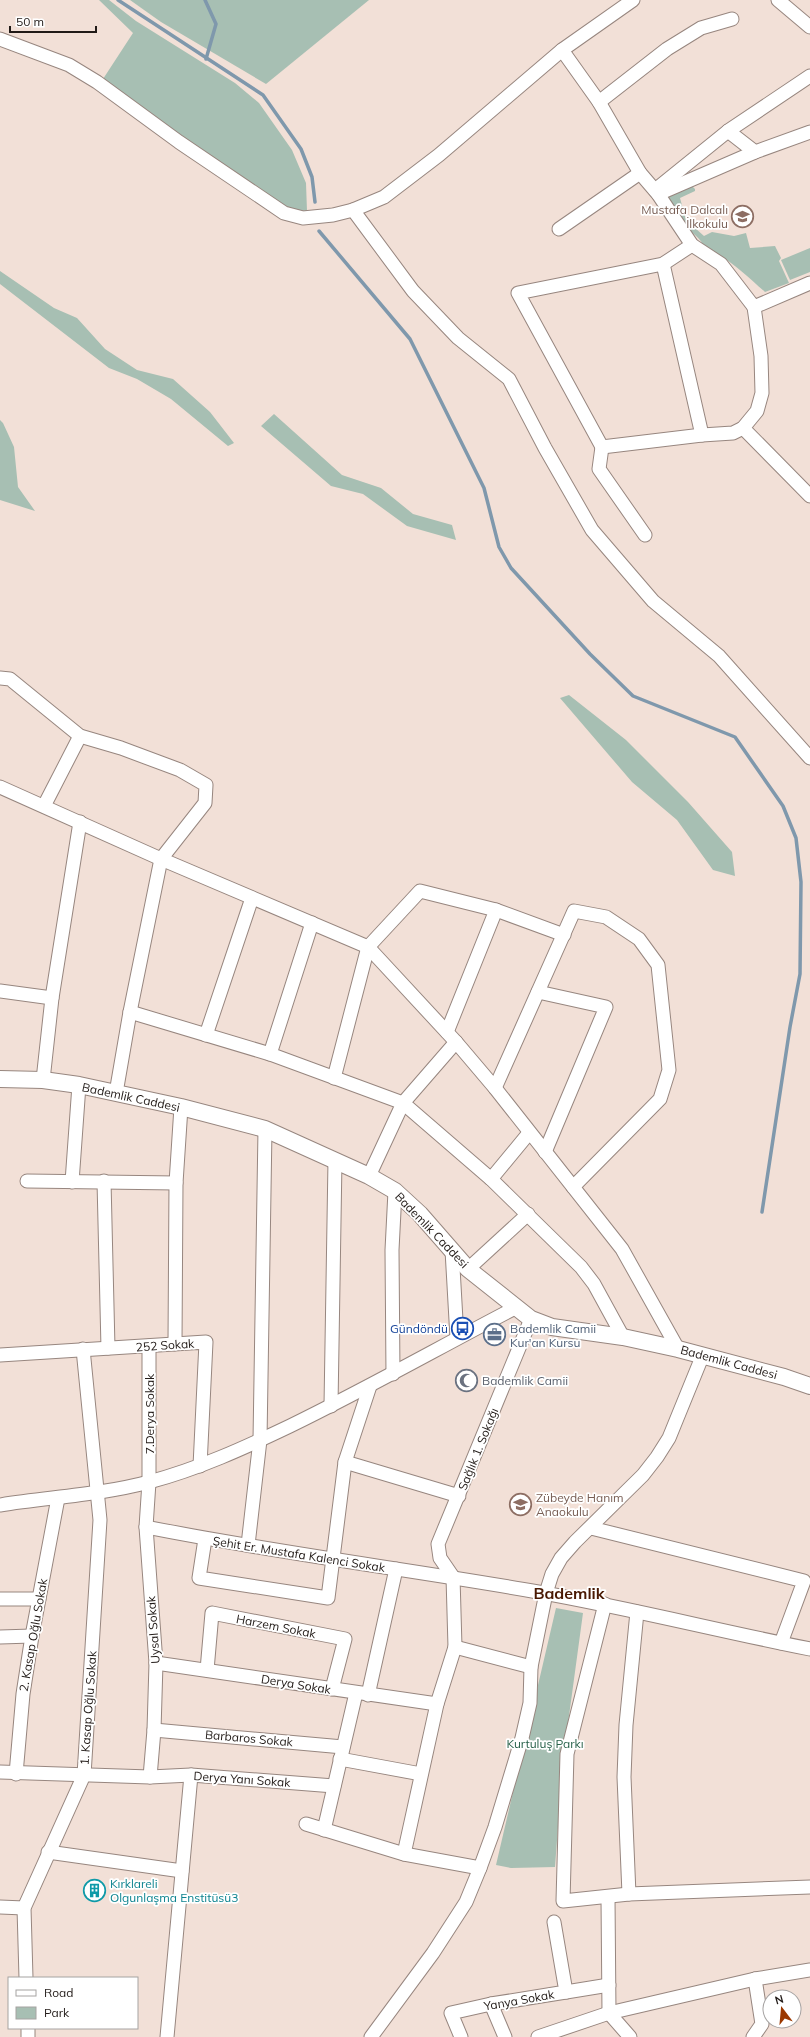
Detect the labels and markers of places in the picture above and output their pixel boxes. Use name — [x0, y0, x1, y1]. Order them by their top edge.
place label: Mustafa Dalcalı İlkokulu — [641, 202, 728, 231]
school or university icon: Mustafa Dalcalı İlkokulu — [730, 203, 756, 229]
bus stop icon: Gündöndü — [450, 1315, 476, 1341]
place label: Gündöndü — [390, 1321, 448, 1336]
place label: Bademlik Camii Kur'an Kursu — [510, 1321, 596, 1350]
office icon: Bademlik Camii Kur'an Kursu — [481, 1322, 507, 1348]
mosque icon: Bademlik Camii — [453, 1367, 479, 1393]
place label: Bademlik Camii — [482, 1373, 568, 1388]
place label: Zübeyde Hanım Anaokulu — [536, 1490, 624, 1519]
school or university icon: Zübeyde Hanım Anaokulu — [507, 1491, 533, 1517]
place label: Kırklareli Olgunlaşma Enstitüsü3 — [110, 1876, 238, 1905]
building icon: Kırklareli Olgunlaşma Enstitüsü3 — [82, 1877, 108, 1903]

